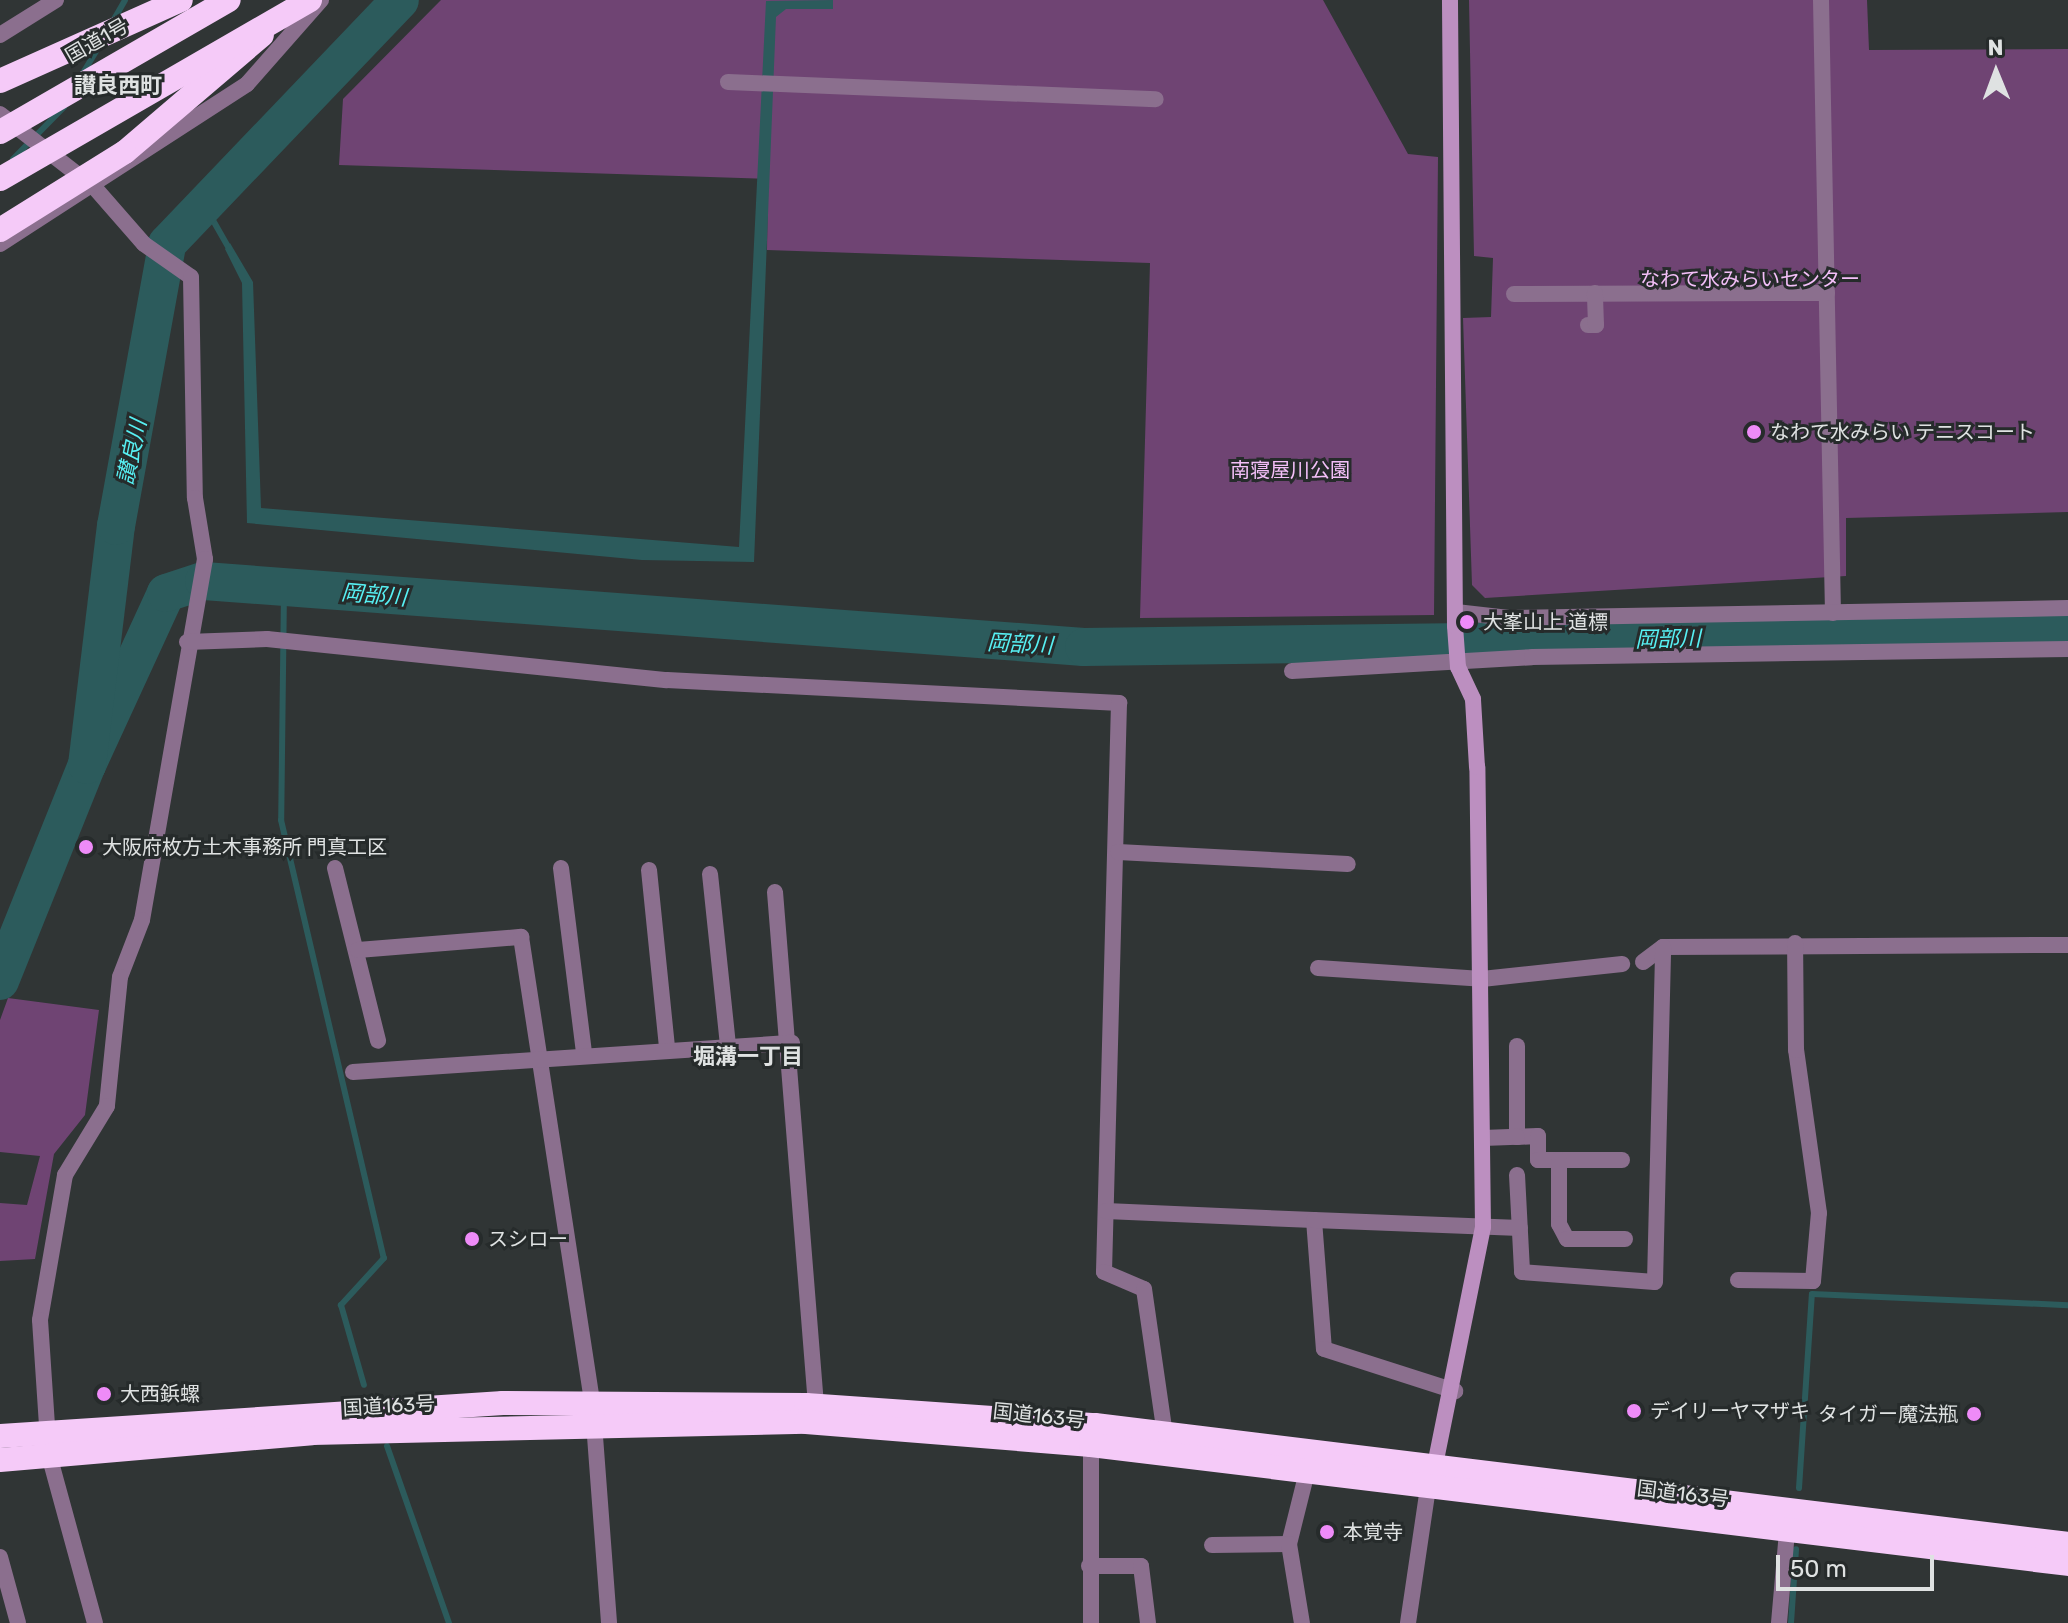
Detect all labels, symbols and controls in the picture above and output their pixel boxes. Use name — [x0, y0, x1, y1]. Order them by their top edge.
street label: 国道1号 — [61, 13, 133, 69]
north arrow — [1956, 32, 2036, 112]
text: N — [1987, 34, 2004, 61]
district label: 讃良西町 — [74, 73, 162, 99]
park label: なわて水みらいセンター — [1640, 267, 1860, 291]
water label: 讃良川 — [112, 417, 152, 487]
place label: なわて水みらい テニスコート — [1770, 420, 2035, 444]
marker: なわて水みらい テニスコート — [1745, 423, 1763, 441]
park label: 南寝屋川公園 — [1230, 458, 1350, 482]
water label: 岡部川 — [340, 579, 408, 611]
place label: 大峯山上 道標 — [1483, 610, 1608, 634]
marker: 大峯山上 道標 — [1458, 613, 1476, 631]
water label: 岡部川 — [1635, 625, 1701, 653]
water label: 岡部川 — [986, 629, 1054, 659]
place label: 大阪府枚方土木事務所 門真工区 — [102, 835, 387, 859]
marker: 大阪府枚方土木事務所 門真工区 — [77, 838, 95, 856]
district label: 堀溝一丁目 — [693, 1044, 803, 1070]
place label: スシロー — [488, 1227, 568, 1251]
marker: スシロー — [463, 1230, 481, 1248]
place label: 大西鋲螺 — [120, 1382, 200, 1406]
marker: 大西鋲螺 — [95, 1385, 113, 1403]
street label: 国道163号 — [342, 1392, 436, 1420]
street label: 国道163号 — [992, 1399, 1086, 1433]
place label: デイリーヤマザキ — [1650, 1399, 1810, 1423]
marker: デイリーヤマザキ — [1625, 1402, 1643, 1420]
place label: タイガー魔法瓶 — [1818, 1402, 1958, 1426]
marker: タイガー魔法瓶 — [1965, 1405, 1983, 1423]
street label: 国道163号 — [1636, 1476, 1730, 1512]
place label: 本覚寺 — [1343, 1520, 1403, 1544]
marker: 本覚寺 — [1318, 1523, 1336, 1541]
scale bar — [1780, 1539, 1938, 1589]
text: 50 m — [1790, 1555, 1847, 1583]

